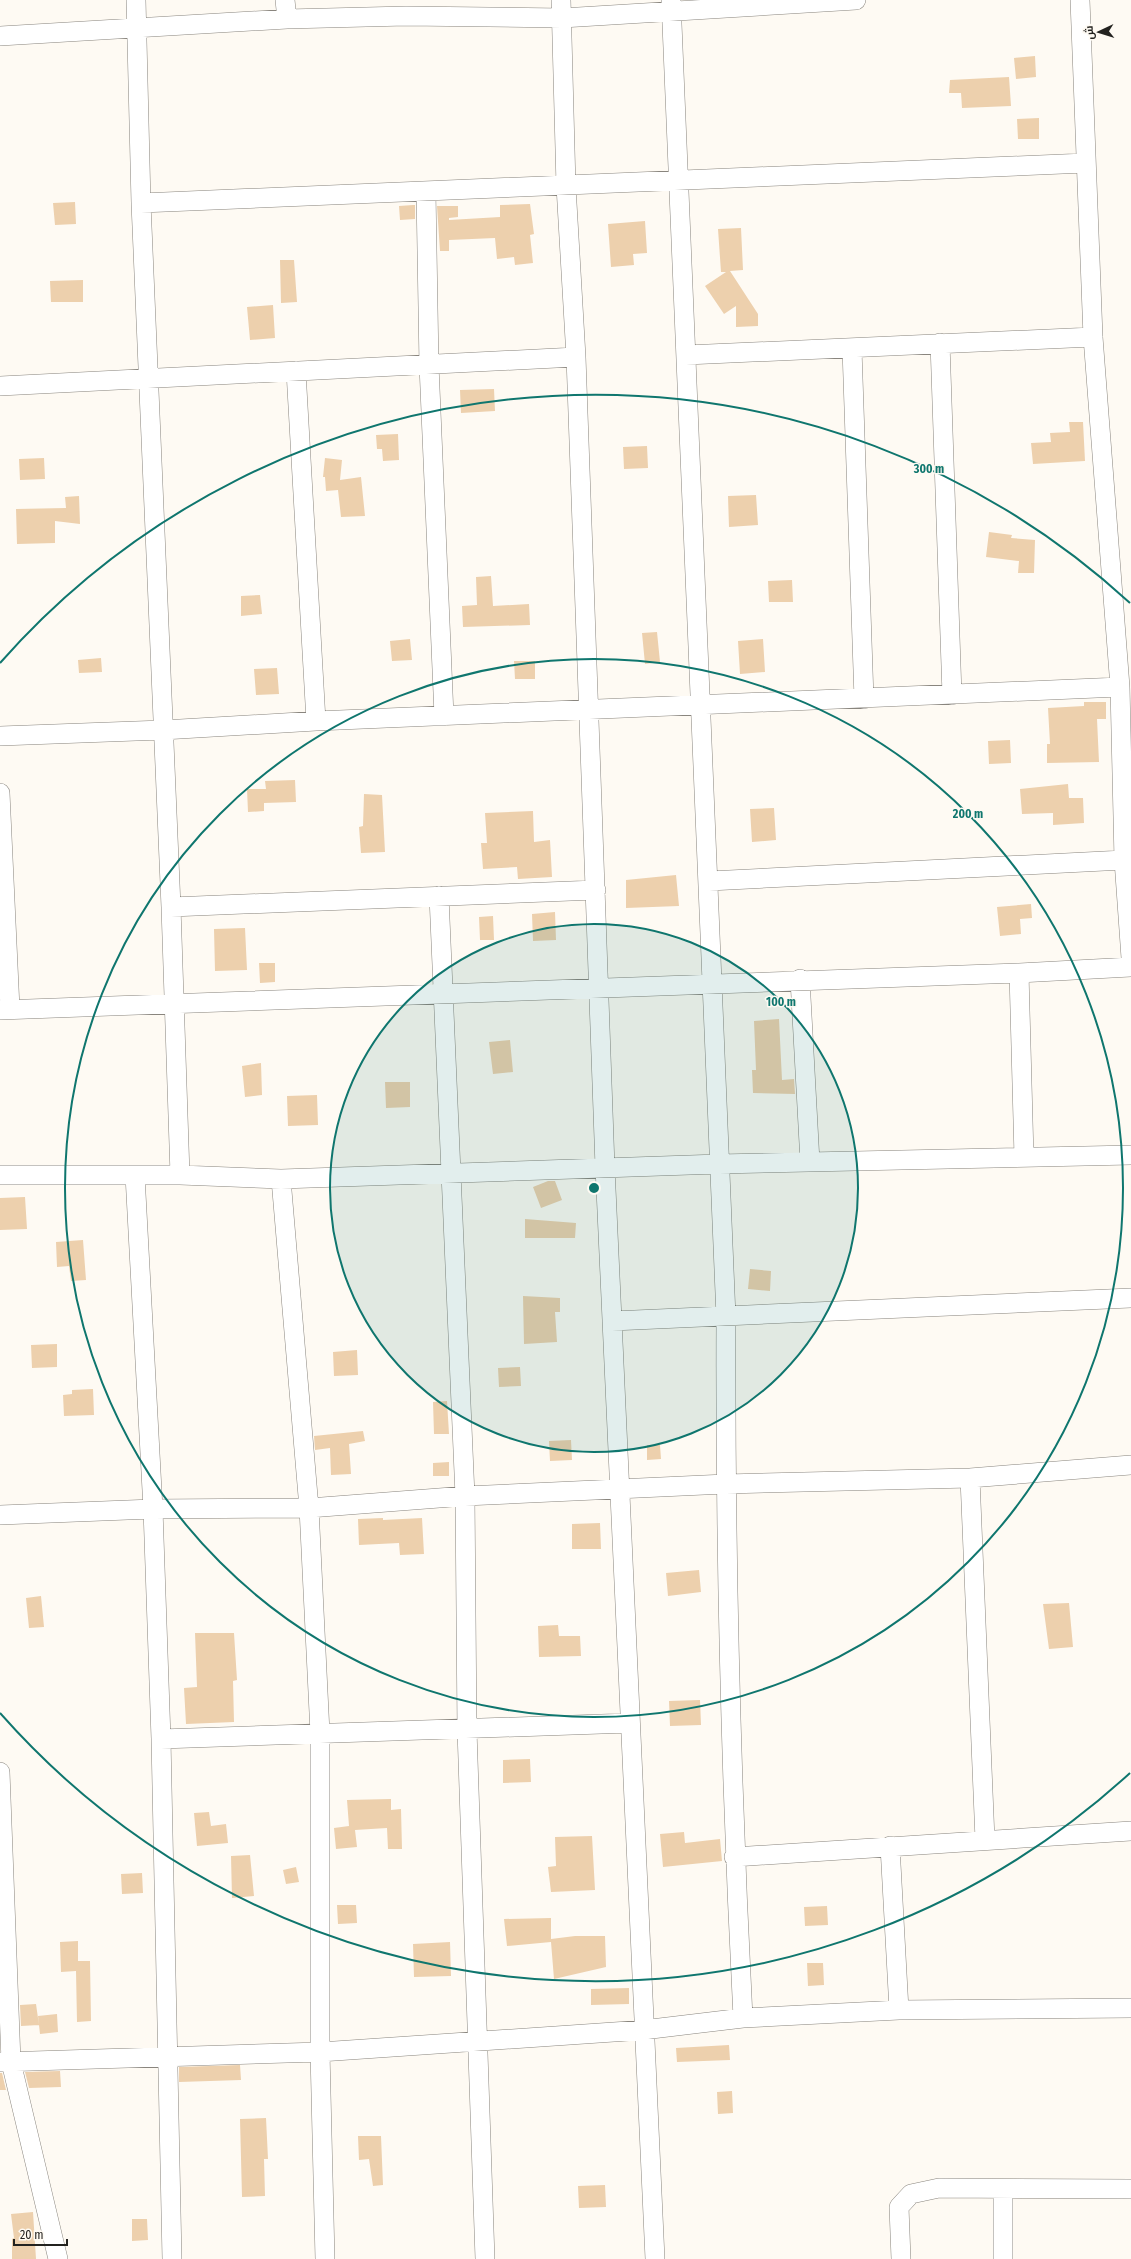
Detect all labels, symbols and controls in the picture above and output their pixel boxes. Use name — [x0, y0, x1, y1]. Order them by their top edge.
north arrow — [1079, 12, 1119, 52]
text: ش — [1083, 25, 1096, 40]
text: 300 m — [913, 462, 944, 476]
text: 200 m — [952, 807, 983, 821]
text: 100 m — [766, 995, 796, 1009]
centre of rings — [587, 1181, 601, 1195]
scale bar — [14, 2221, 67, 2247]
text: 20 m — [20, 2228, 44, 2242]

